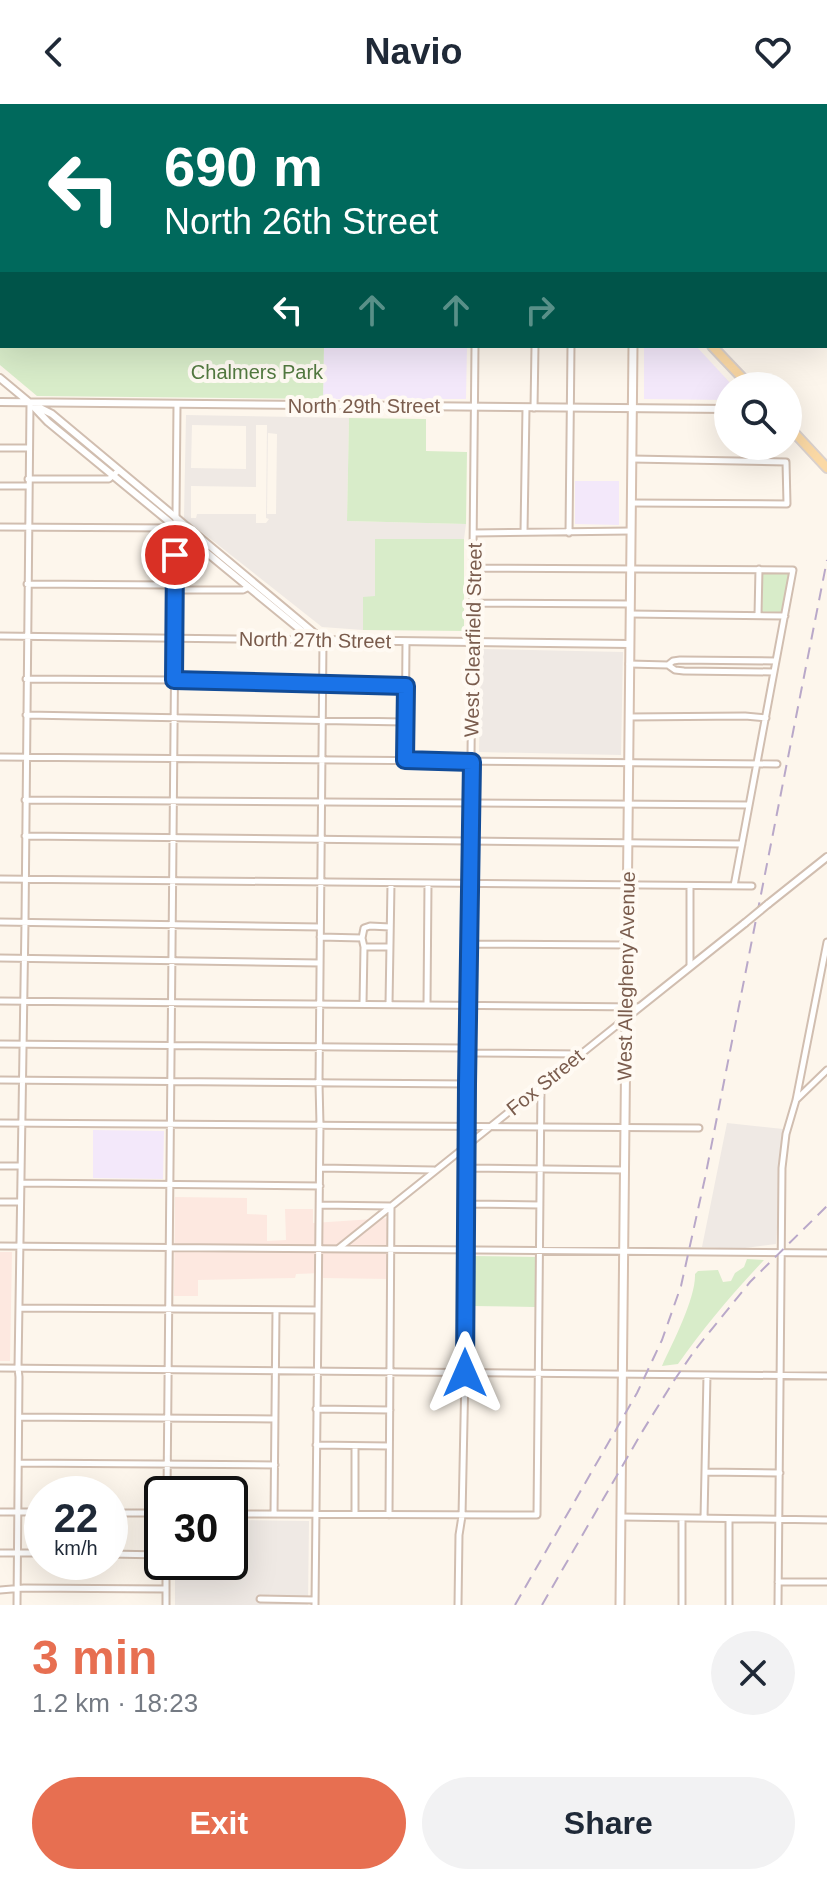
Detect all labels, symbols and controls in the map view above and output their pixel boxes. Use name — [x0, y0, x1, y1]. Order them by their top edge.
icon: back — [32, 30, 76, 74]
icon: heart — [751, 30, 795, 74]
text: Navio — [364, 31, 463, 72]
text: 690 m — [164, 135, 323, 198]
icon: left — [32, 136, 136, 240]
text: North 26th Street — [164, 201, 438, 242]
icon: left — [266, 288, 310, 332]
icon: ahead — [350, 288, 394, 332]
icon: ahead — [434, 288, 478, 332]
icon: right — [518, 288, 562, 332]
park label: Chalmers Park — [191, 361, 324, 383]
map controls — [714, 372, 802, 460]
button: search — [714, 372, 802, 460]
street label: North 29th Street — [288, 395, 441, 417]
pin — [141, 521, 209, 589]
icon: arrive — [153, 533, 197, 577]
street label: West Clearfield Street — [460, 542, 486, 737]
street label: North 27th Street — [239, 628, 392, 652]
street label: West Allegheny Avenue — [613, 871, 639, 1081]
street label: Fox Street — [502, 1044, 588, 1120]
position arrow — [423, 1331, 507, 1415]
speed limit sign: 30 — [144, 1476, 248, 1580]
text: 22 — [54, 1496, 98, 1540]
text: km/h — [54, 1537, 98, 1559]
text: 3 min — [32, 1631, 157, 1684]
button: close — [711, 1631, 795, 1715]
text: 1.2 km · 18:23 — [32, 1688, 198, 1718]
button: Exit — [32, 1777, 406, 1869]
button: Share — [422, 1777, 795, 1869]

